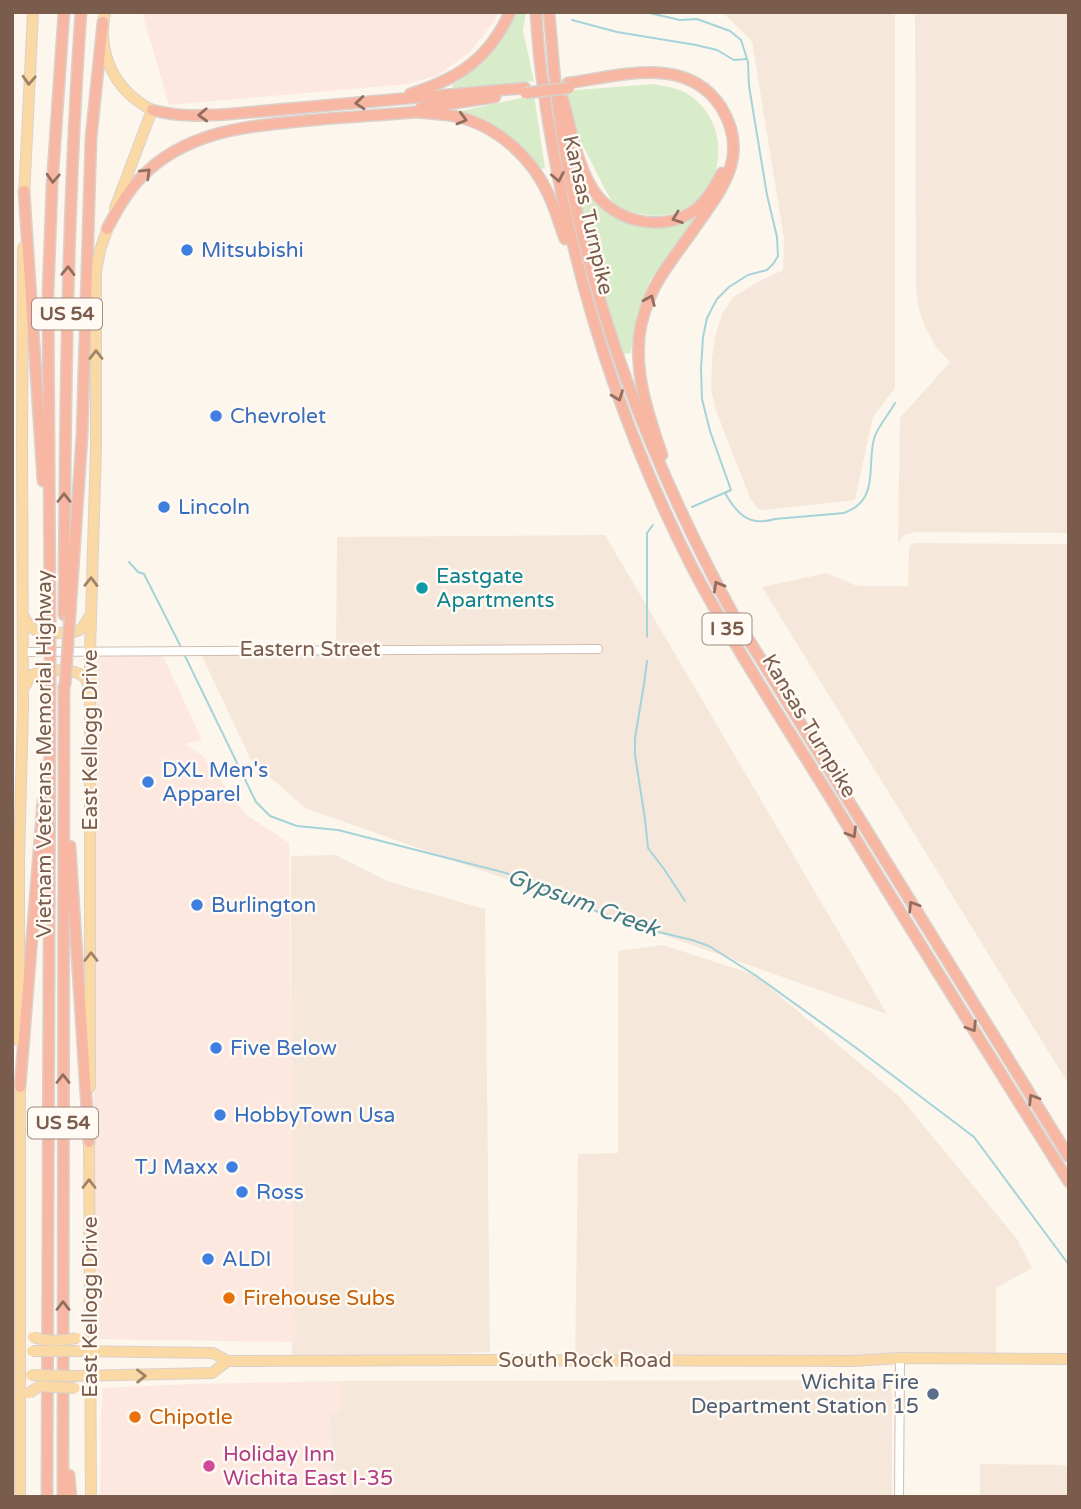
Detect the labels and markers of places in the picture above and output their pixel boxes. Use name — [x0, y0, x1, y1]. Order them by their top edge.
place label: Mitsubishi — [201, 238, 304, 263]
marker: Mitsubishi — [179, 242, 195, 258]
place label: Chevrolet — [230, 404, 326, 429]
marker: Chevrolet — [208, 408, 224, 424]
place label: Lincoln — [178, 495, 250, 520]
marker: Lincoln — [156, 499, 172, 515]
place label: Eastgate Apartments — [436, 564, 554, 613]
marker: Eastgate Apartments — [414, 580, 430, 596]
place label: DXL Men's Apparel — [162, 758, 268, 807]
marker: DXL Men's Apparel — [140, 774, 156, 790]
place label: Burlington — [211, 893, 316, 918]
marker: Burlington — [189, 897, 205, 913]
place label: Five Below — [230, 1036, 337, 1061]
marker: Five Below — [208, 1040, 224, 1056]
place label: HobbyTown Usa — [234, 1103, 395, 1128]
marker: HobbyTown Usa — [212, 1107, 228, 1123]
place label: TJ Maxx — [135, 1155, 218, 1180]
marker: TJ Maxx — [224, 1159, 240, 1175]
place label: Ross — [256, 1180, 304, 1205]
marker: Ross — [234, 1184, 250, 1200]
place label: ALDI — [222, 1247, 272, 1272]
marker: ALDI — [200, 1251, 216, 1267]
place label: Firehouse Subs — [243, 1286, 395, 1311]
marker: Firehouse Subs — [221, 1290, 237, 1306]
place label: Wichita Fire Department Station 15 — [691, 1370, 919, 1419]
marker: Wichita Fire Department Station 15 — [925, 1386, 941, 1402]
place label: Chipotle — [149, 1405, 233, 1430]
marker: Chipotle — [127, 1409, 143, 1425]
place label: Holiday Inn Wichita East I-35 — [223, 1442, 393, 1491]
marker: Holiday Inn Wichita East I-35 — [201, 1458, 217, 1474]

